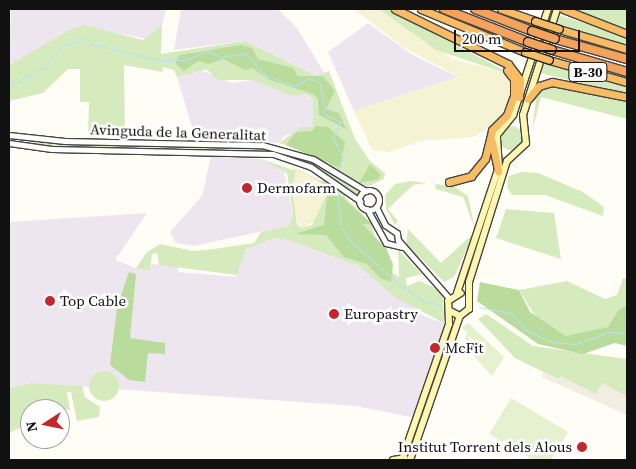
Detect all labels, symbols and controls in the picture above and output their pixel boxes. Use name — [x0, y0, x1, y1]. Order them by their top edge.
scale bar — [456, 20, 582, 52]
text: 200 m — [462, 28, 502, 49]
road number: B-30 — [568, 61, 608, 84]
street label: Avinguda de la Generalitat — [90, 120, 266, 144]
place label: Dermofarm — [257, 179, 336, 197]
marker: Dermofarm — [241, 182, 253, 194]
place label: Top Cable — [60, 292, 126, 310]
marker: Top Cable — [44, 295, 56, 307]
place label: Europastry — [344, 305, 418, 323]
marker: Europastry — [328, 308, 340, 320]
place label: McFit — [445, 339, 483, 357]
marker: McFit — [429, 342, 441, 354]
north arrow — [20, 399, 70, 449]
text: N — [20, 420, 42, 434]
place label: Institut Torrent dels Alous — [397, 438, 572, 456]
marker: Institut Torrent dels Alous — [576, 441, 588, 453]

